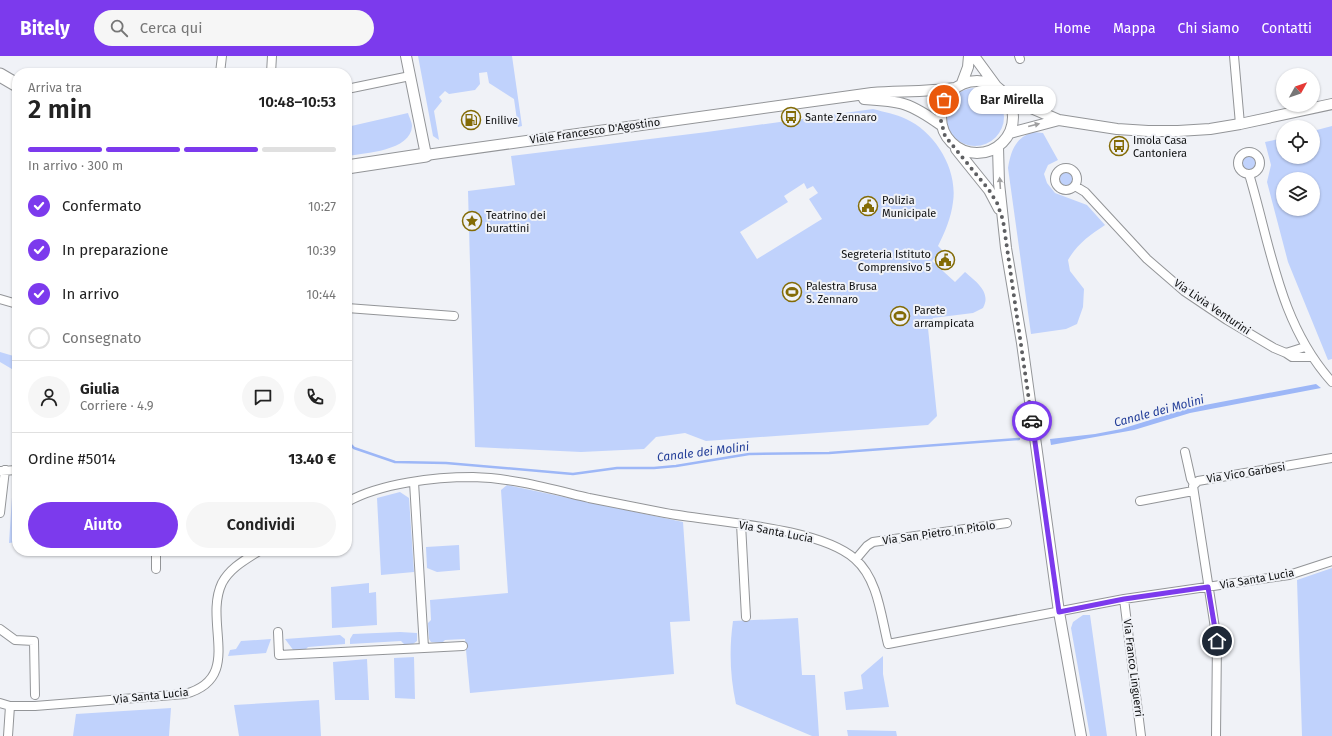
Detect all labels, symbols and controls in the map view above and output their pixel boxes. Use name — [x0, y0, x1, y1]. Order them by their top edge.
search box — [94, 10, 374, 46]
text: Bitely — [20, 17, 70, 40]
icon: search — [108, 17, 130, 39]
text: Cerca qui — [140, 19, 203, 37]
text: Home — [1054, 20, 1091, 37]
text: Mappa — [1113, 20, 1156, 37]
text: Chi siamo — [1178, 20, 1239, 37]
text: Contatti — [1261, 20, 1312, 37]
north arrow — [1276, 68, 1320, 112]
map controls — [1276, 68, 1320, 216]
text: Arriva tra — [28, 80, 82, 95]
pin — [927, 83, 961, 117]
callout: Bar Mirella — [968, 86, 1056, 114]
icon: bag — [933, 89, 955, 111]
text: Bar Mirella — [980, 92, 1044, 107]
text: 10:48–10:53 — [258, 93, 336, 111]
text: 2 min — [28, 94, 92, 125]
bus stop icon: Sante Zennaro — [780, 106, 802, 128]
fuel station icon: Enilive — [460, 109, 482, 131]
place label: Sante Zennaro — [805, 111, 877, 124]
place label: Enilive — [485, 114, 518, 127]
street label: Viale Francesco D'Agostino — [529, 115, 661, 147]
button: locate — [1276, 120, 1320, 164]
one-way arrow — [1028, 122, 1040, 128]
place label: Imola Casa Cantoniera — [1133, 134, 1187, 160]
bus stop icon: Imola Casa Cantoniera — [1108, 135, 1130, 157]
text: In arrivo · 300 m — [28, 158, 123, 173]
button: layers — [1276, 172, 1320, 216]
one-way arrow — [996, 177, 1003, 189]
place label: Polizia Municipale — [882, 194, 936, 220]
icon: check — [28, 195, 50, 217]
public building icon: Polizia Municipale — [857, 195, 879, 217]
text: Confermato — [62, 197, 141, 215]
text: 10:27 — [308, 199, 336, 214]
place label: Teatrino dei burattini — [486, 209, 546, 235]
place icon: Teatrino dei burattini — [461, 210, 483, 232]
icon: check — [28, 239, 50, 261]
text: In preparazione — [62, 241, 168, 259]
text: 10:39 — [307, 243, 336, 258]
place label: Segreteria Istituto Comprensivo 5 — [841, 248, 931, 274]
public building icon: Segreteria Istituto Comprensivo 5 — [934, 249, 956, 271]
street label: Via Livia Venturini — [1171, 277, 1253, 337]
place label: Palestra Brusa S. Zennaro — [806, 280, 877, 306]
sports icon: Palestra Brusa S. Zennaro — [781, 281, 803, 303]
icon: check — [28, 283, 50, 305]
text: In arrivo — [62, 285, 119, 303]
text: 10:44 — [306, 287, 336, 302]
place label: Parete arrampicata — [914, 304, 974, 330]
sports icon: Parete arrampicata — [889, 305, 911, 327]
text: Consegnato — [62, 329, 142, 347]
button: person — [28, 376, 70, 418]
button: chat — [242, 376, 284, 418]
button: phone — [294, 376, 336, 418]
text: Giulia — [80, 380, 119, 398]
water label: Canale dei Molini — [1112, 392, 1206, 430]
text: Corriere · 4.9 — [80, 398, 154, 413]
courier — [1012, 401, 1052, 441]
icon: car — [1021, 410, 1043, 432]
water label: Canale dei Molini — [656, 439, 751, 465]
text: Ordine #5014 — [28, 450, 116, 468]
text: 13.40 € — [288, 450, 336, 468]
street label: Via Vico Garbesi — [1206, 460, 1286, 486]
button: Aiuto — [28, 502, 178, 548]
button: Condividi — [186, 502, 336, 548]
street label: Via Santa Lucia — [738, 518, 814, 546]
street label: Via San Pietro In Pitolo — [882, 519, 996, 547]
street label: Via Santa Lucia — [1219, 566, 1295, 592]
street label: Via Franco Linguerri — [1121, 618, 1145, 718]
pin — [1200, 624, 1234, 658]
icon: home — [1206, 630, 1228, 652]
street label: Via Santa Lucia — [113, 686, 189, 706]

